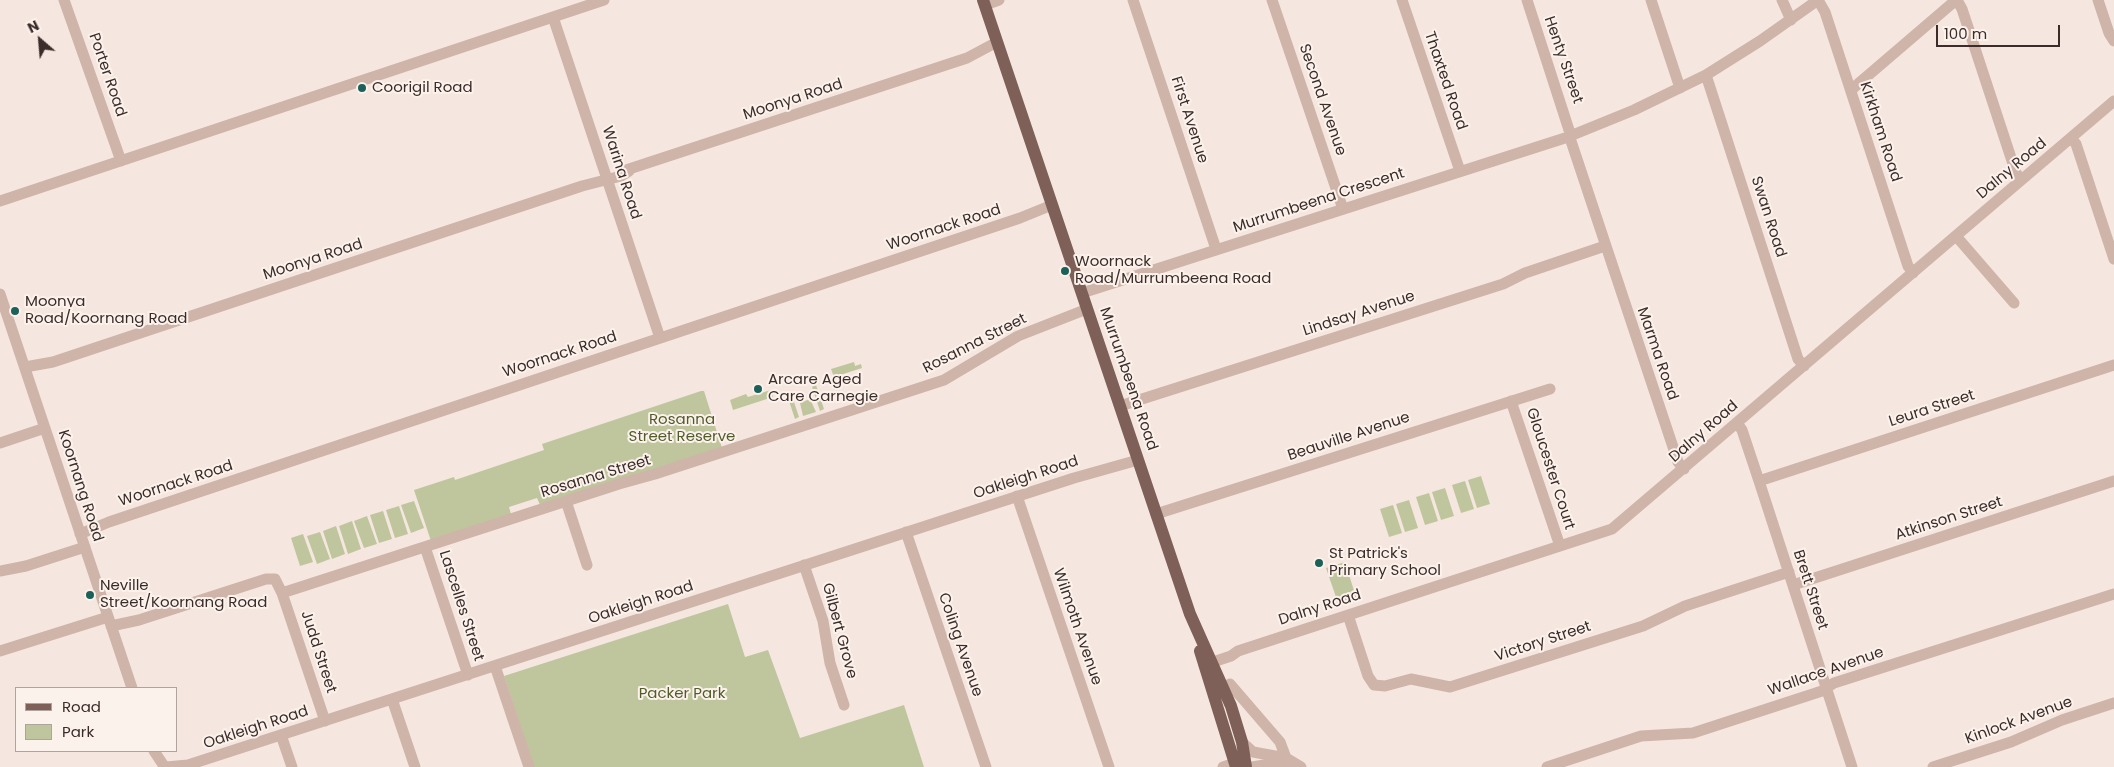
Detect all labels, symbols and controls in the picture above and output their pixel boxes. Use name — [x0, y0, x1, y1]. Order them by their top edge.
street label: Henty Street — [1540, 14, 1586, 106]
north arrow — [15, 15, 65, 65]
text: N — [24, 15, 42, 38]
scale bar — [1939, 15, 2063, 47]
text: 100 m — [1944, 23, 1987, 44]
street label: Thaxted Road — [1420, 29, 1470, 133]
street label: Porter Road — [84, 31, 130, 119]
street label: Second Avenue — [1294, 42, 1350, 158]
street label: First Avenue — [1166, 74, 1212, 166]
street label: Moonya Road — [741, 75, 845, 125]
place label: Coorigil Road — [372, 79, 473, 97]
street label: Kirkham Road — [1855, 80, 1905, 184]
marker: Coorigil Road — [356, 82, 368, 94]
street label: Warina Road — [597, 124, 645, 222]
street label: Dalny Road — [1973, 135, 2051, 203]
street label: Murrumbeena Crescent — [1231, 165, 1407, 237]
street label: Swan Road — [1746, 174, 1790, 260]
street label: Woornack Road — [885, 201, 1003, 255]
street label: Moonya Road — [261, 235, 365, 285]
place label: Woornack Road/Murrumbeena Road — [1075, 253, 1271, 288]
marker: Woornack Road/Murrumbeena Road — [1059, 265, 1071, 277]
street label: Lindsay Avenue — [1301, 287, 1417, 341]
place label: Moonya Road/Koornang Road — [25, 293, 187, 328]
marker: Moonya Road/Koornang Road — [9, 305, 21, 317]
street label: Murrumbeena Road — [1095, 305, 1161, 453]
street label: Marma Road — [1633, 305, 1681, 403]
street label: Rosanna Street — [920, 310, 1030, 378]
street label: Woornack Road — [501, 328, 619, 382]
place label: Arcare Aged Care Carnegie — [768, 371, 878, 406]
marker: Arcare Aged Care Carnegie — [752, 383, 764, 395]
street label: Leura Street — [1887, 387, 1977, 431]
street label: Dalny Road — [1666, 397, 1742, 467]
street label: Gloucester Court — [1522, 406, 1578, 532]
street label: Beauville Avenue — [1286, 409, 1412, 465]
park label: Rosanna Street Reserve — [629, 411, 735, 446]
street label: Koornang Road — [53, 428, 107, 544]
street label: Rosanna Street — [539, 452, 653, 502]
street label: Oakleigh Road — [971, 453, 1081, 503]
street label: Woornack Road — [117, 457, 235, 511]
street label: Atkinson Street — [1893, 493, 2005, 545]
place label: St Patrick's Primary School — [1329, 545, 1441, 580]
street label: Lascelles Street — [435, 548, 487, 664]
street label: Brett Street — [1789, 548, 1831, 632]
marker: St Patrick's Primary School — [1313, 557, 1325, 569]
street label: Wilmoth Avenue — [1049, 566, 1105, 688]
place label: Neville Street/Koornang Road — [100, 577, 267, 612]
street label: Oakleigh Road — [586, 578, 696, 628]
street label: Gilbert Grove — [818, 581, 860, 681]
street label: Dalny Road — [1277, 586, 1363, 630]
marker: Neville Street/Koornang Road — [84, 589, 96, 601]
street label: Coling Avenue — [934, 591, 986, 699]
street label: Judd Street — [296, 608, 340, 696]
street label: Victory Street — [1493, 618, 1593, 666]
street label: Wallace Avenue — [1766, 644, 1886, 700]
park label: Packer Park — [639, 685, 725, 703]
legend — [15, 687, 178, 752]
street label: Kinlock Avenue — [1963, 693, 2075, 749]
text: Road — [62, 696, 101, 717]
street label: Oakleigh Road — [201, 703, 311, 753]
text: Park — [62, 721, 94, 742]

